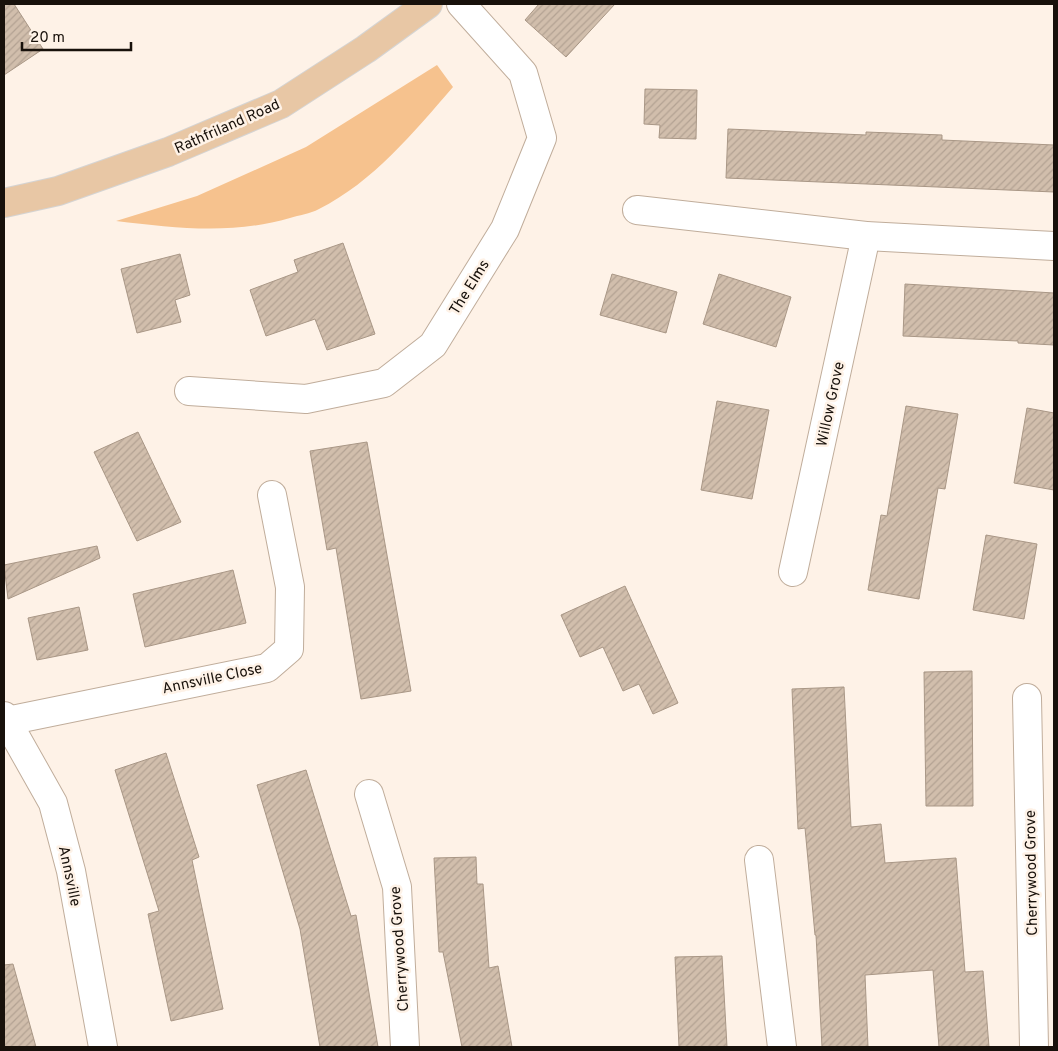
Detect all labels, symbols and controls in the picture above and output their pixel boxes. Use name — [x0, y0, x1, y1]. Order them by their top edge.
scale bar — [22, 20, 131, 52]
text: 20 m — [30, 29, 65, 48]
street label: Rathfriland Road — [172, 96, 283, 159]
street label: The Elms — [446, 257, 495, 319]
street label: Willow Grove — [813, 360, 850, 449]
street label: Annsville Close — [161, 660, 264, 699]
street label: Cherrywood Grove — [1022, 810, 1043, 936]
street label: Annsville — [53, 844, 84, 908]
street label: Cherrywood Grove — [387, 886, 414, 1012]

